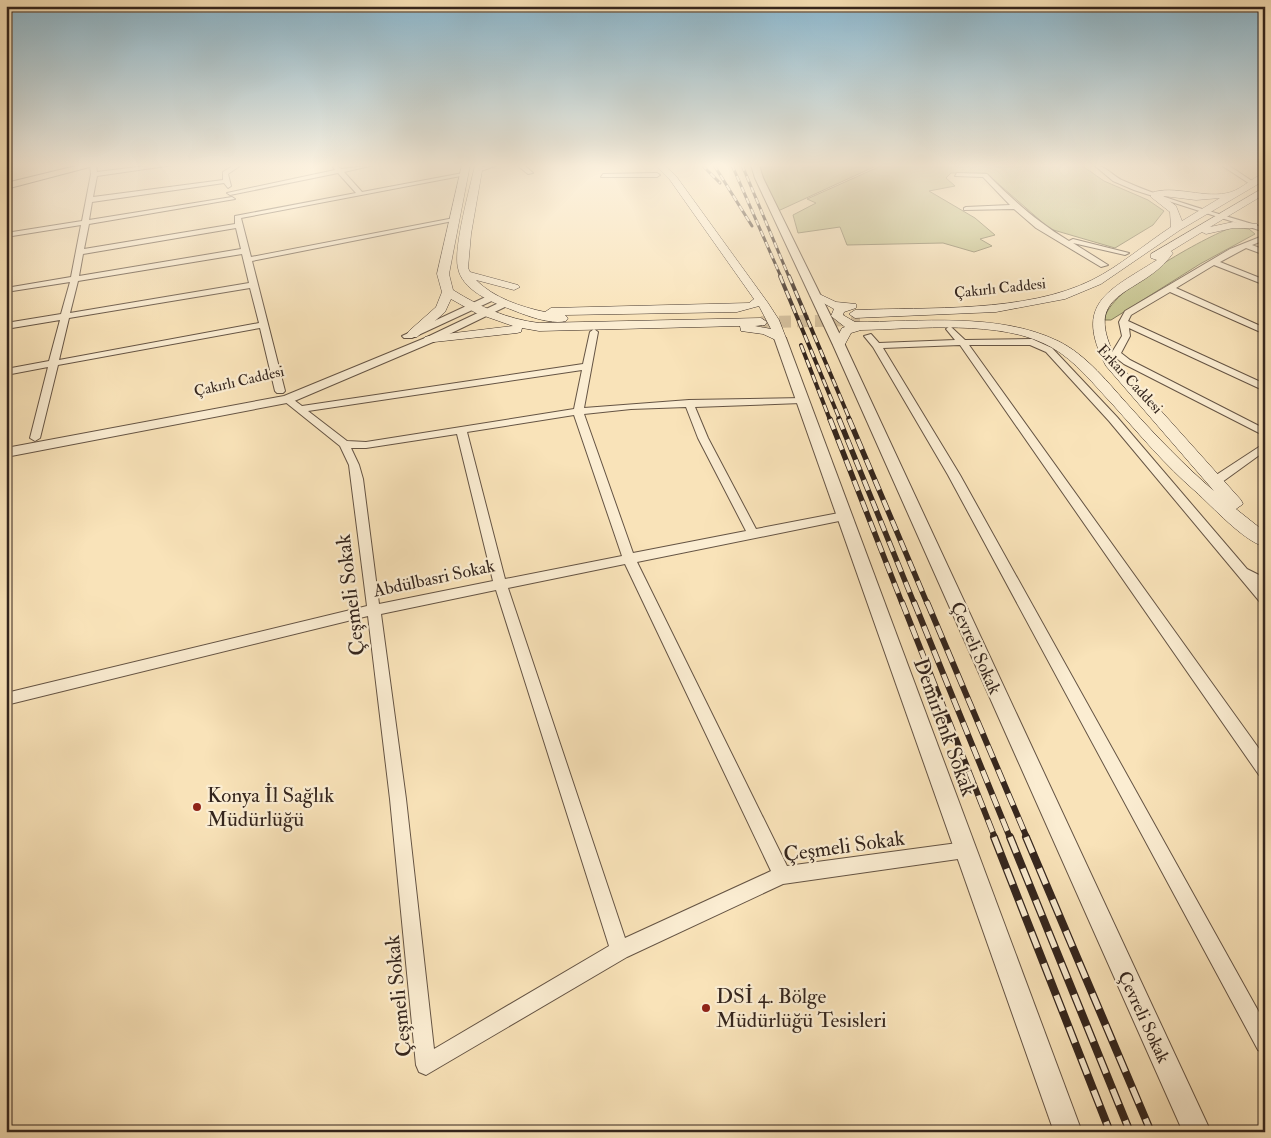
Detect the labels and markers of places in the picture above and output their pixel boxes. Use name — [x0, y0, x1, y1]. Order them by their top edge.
place label: Konya İl Sağlık Müdürlüğü — [207, 782, 334, 833]
marker: Konya İl Sağlık Müdürlüğü — [191, 801, 203, 813]
place label: DSİ 4. Bölge Müdürlüğü Tesisleri — [716, 983, 887, 1034]
marker: DSİ 4. Bölge Müdürlüğü Tesisleri — [700, 1002, 712, 1014]

